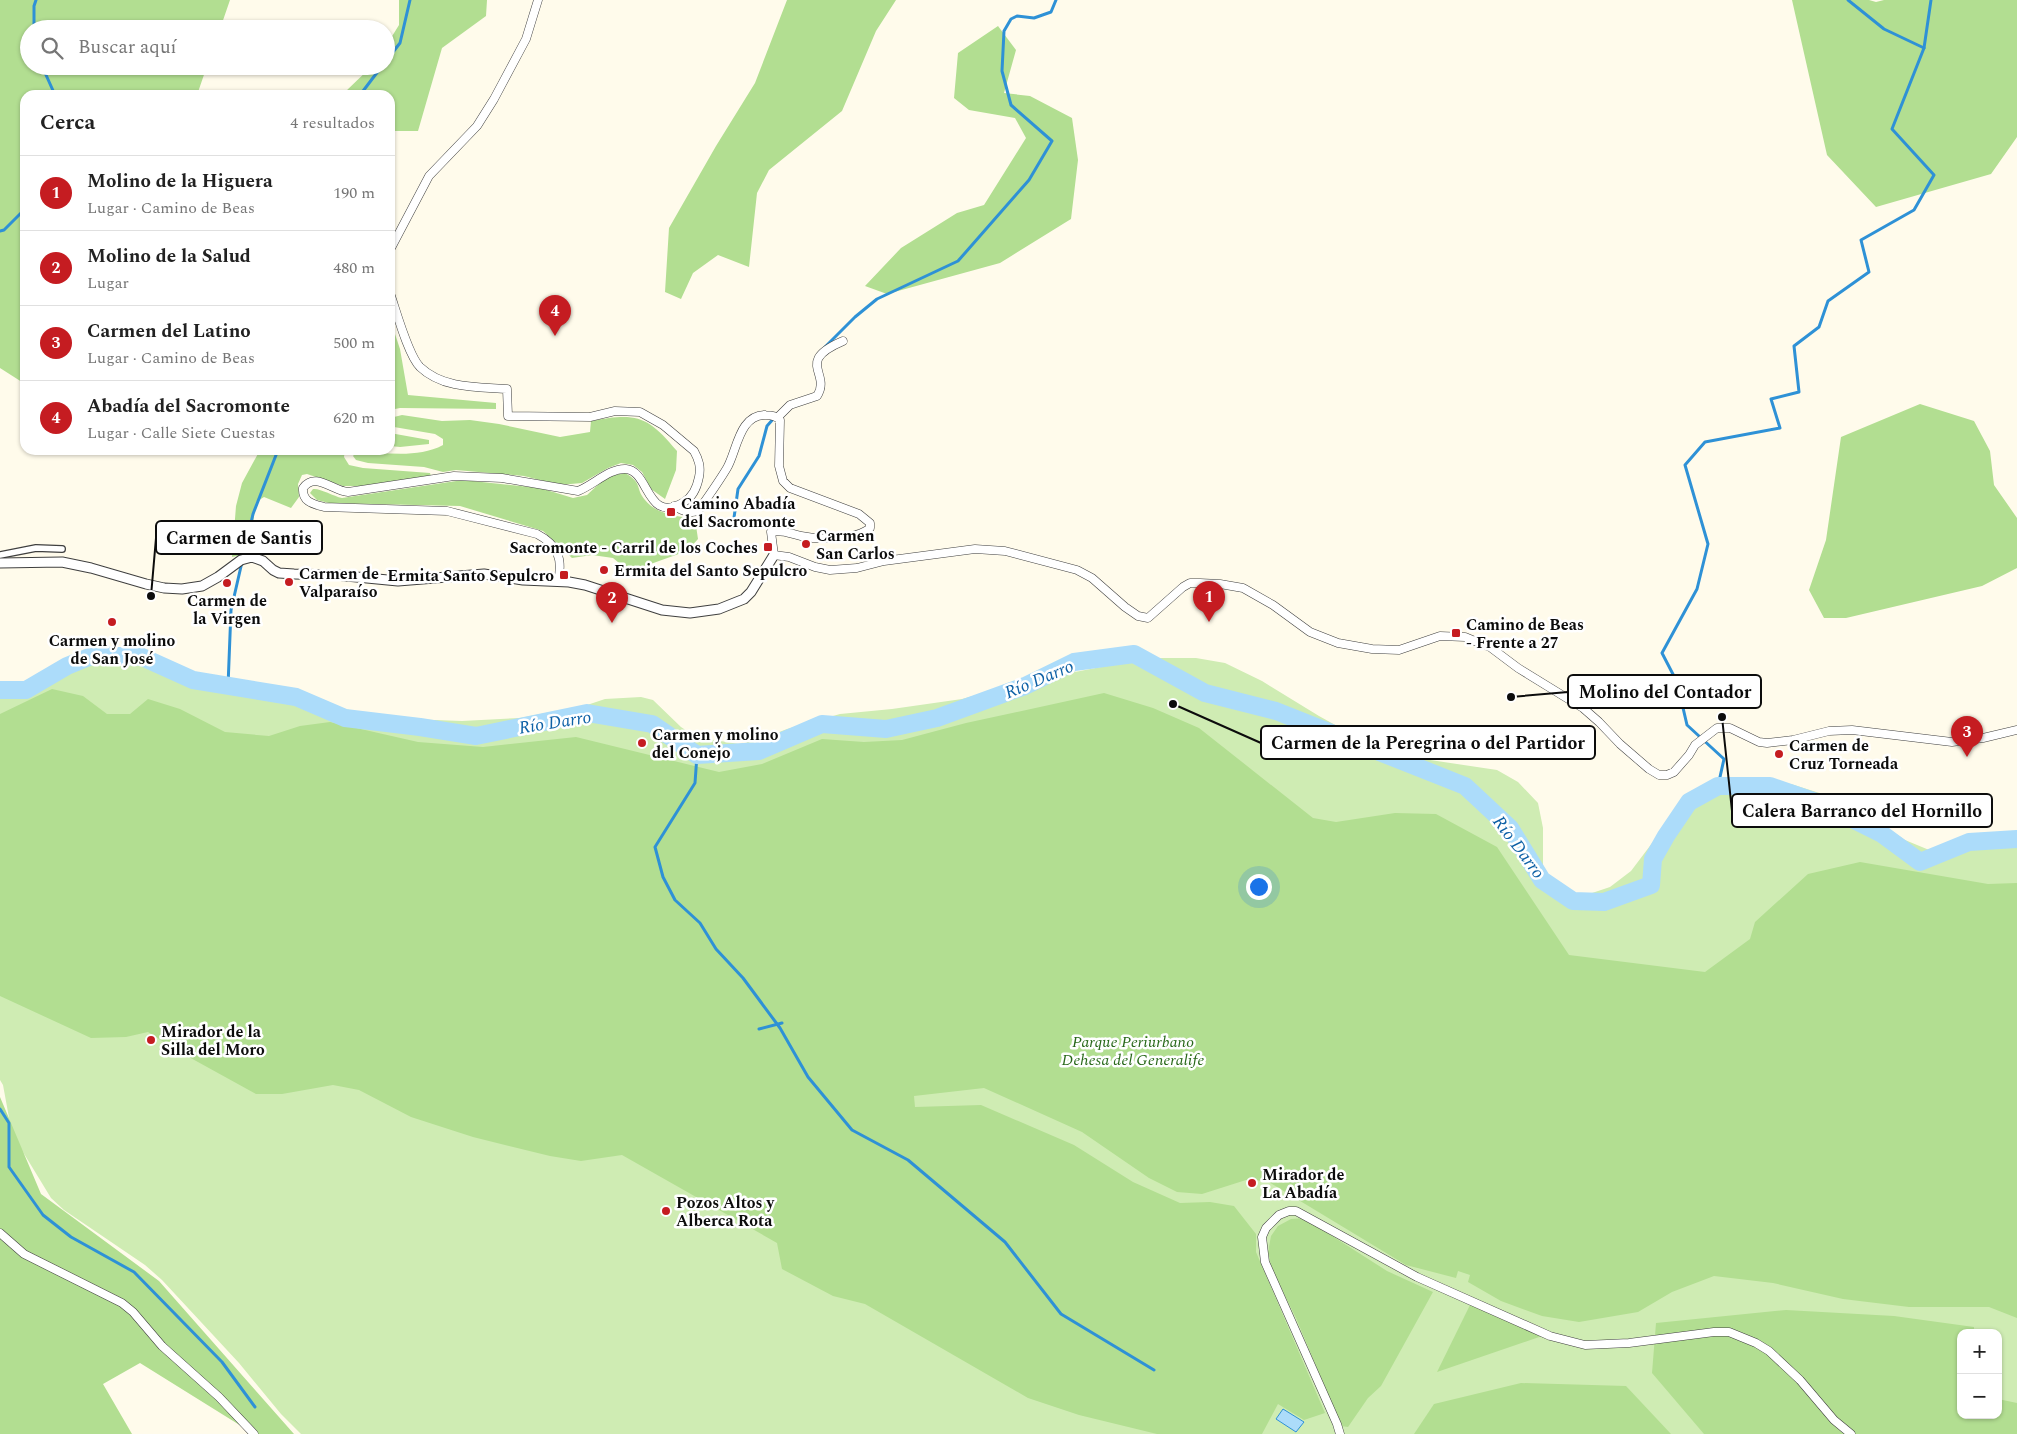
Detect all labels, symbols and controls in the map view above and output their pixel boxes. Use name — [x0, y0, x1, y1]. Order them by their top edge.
search box — [20, 20, 395, 75]
text: Buscar aquí — [78, 33, 177, 62]
icon: search — [38, 34, 66, 62]
text: Cerca — [40, 107, 95, 139]
text: 4 resultados — [290, 111, 375, 135]
text: Molino de la Higuera — [87, 167, 273, 196]
text: 1 — [52, 181, 60, 205]
text: 190 m — [333, 181, 375, 205]
text: Lugar · Camino de Beas — [87, 196, 255, 220]
text: Molino de la Salud — [87, 242, 251, 271]
text: 2 — [52, 256, 60, 280]
text: 480 m — [333, 256, 375, 280]
text: Lugar — [87, 271, 129, 295]
pin: 4 — [539, 295, 571, 336]
text: Carmen del Latino — [87, 317, 251, 346]
text: 3 — [52, 331, 60, 355]
text: 500 m — [333, 331, 375, 355]
text: Lugar · Camino de Beas — [87, 346, 255, 370]
text: Abadía del Sacromonte — [87, 392, 290, 421]
text: 4 — [52, 406, 60, 430]
text: 620 m — [333, 406, 375, 430]
text: Lugar · Calle Siete Cuestas — [87, 421, 276, 445]
place label: Camino Abadía del Sacromonte — [681, 492, 796, 534]
marker: Camino Abadía del Sacromonte — [665, 506, 677, 518]
callout: Carmen de Santis — [156, 521, 322, 554]
place label: Carmen San Carlos — [816, 524, 895, 566]
text: Carmen de Santis — [166, 525, 312, 552]
place label: Sacromonte - Carril de los Coches — [509, 536, 758, 560]
marker: Carmen San Carlos — [800, 538, 812, 550]
marker: Sacromonte - Carril de los Coches — [762, 541, 774, 553]
place label: Ermita del Santo Sepulcro — [614, 559, 807, 583]
place label: Carmen de Valparaíso — [299, 562, 379, 604]
place label: Ermita Santo Sepulcro — [387, 564, 554, 588]
marker: Ermita del Santo Sepulcro — [598, 564, 610, 576]
marker: Ermita Santo Sepulcro — [558, 569, 570, 581]
marker: Carmen de Valparaíso — [283, 576, 295, 588]
marker: Carmen de la Virgen — [221, 577, 233, 589]
pin: 1 — [1193, 581, 1225, 622]
pin: 2 — [596, 582, 628, 623]
place label: Carmen de la Virgen — [187, 589, 267, 631]
place label: Camino de Beas - Frente a 27 — [1466, 613, 1584, 655]
marker: Carmen y molino de San José — [106, 616, 118, 628]
marker: Camino de Beas - Frente a 27 — [1450, 627, 1462, 639]
place label: Carmen y molino de San José — [49, 629, 176, 671]
water label: Río Darro — [1000, 653, 1078, 706]
callout: Molino del Contador — [1568, 675, 1761, 708]
text: Molino del Contador — [1579, 679, 1752, 706]
water label: Río Darro — [517, 703, 593, 742]
pin: 3 — [1951, 716, 1983, 757]
place label: Carmen y molino del Conejo — [652, 723, 779, 765]
callout: Carmen de la Peregrina o del Partidor — [1261, 726, 1595, 759]
text: Carmen de la Peregrina o del Partidor — [1271, 730, 1585, 757]
place label: Carmen de Cruz Torneada — [1789, 734, 1899, 776]
marker: Carmen y molino del Conejo — [636, 737, 648, 749]
marker: Carmen de Cruz Torneada — [1773, 748, 1785, 760]
callout: Calera Barranco del Hornillo — [1732, 794, 1992, 827]
text: Calera Barranco del Hornillo — [1742, 798, 1982, 825]
water label: Río Darro — [1486, 810, 1551, 885]
your location — [1246, 874, 1272, 900]
place label: Mirador de la Silla del Moro — [161, 1020, 265, 1062]
park label: Parque Periurbano Dehesa del Generalife — [1062, 1030, 1204, 1072]
marker: Mirador de la Silla del Moro — [145, 1034, 157, 1046]
place label: Mirador de La Abadía — [1262, 1163, 1345, 1205]
marker: Mirador de La Abadía — [1246, 1177, 1258, 1189]
place label: Pozos Altos y Alberca Rota — [676, 1191, 775, 1233]
marker: Pozos Altos y Alberca Rota — [660, 1205, 672, 1217]
map controls — [1957, 1329, 2002, 1419]
button: + — [1957, 1329, 2002, 1374]
button: − — [1957, 1374, 2002, 1419]

